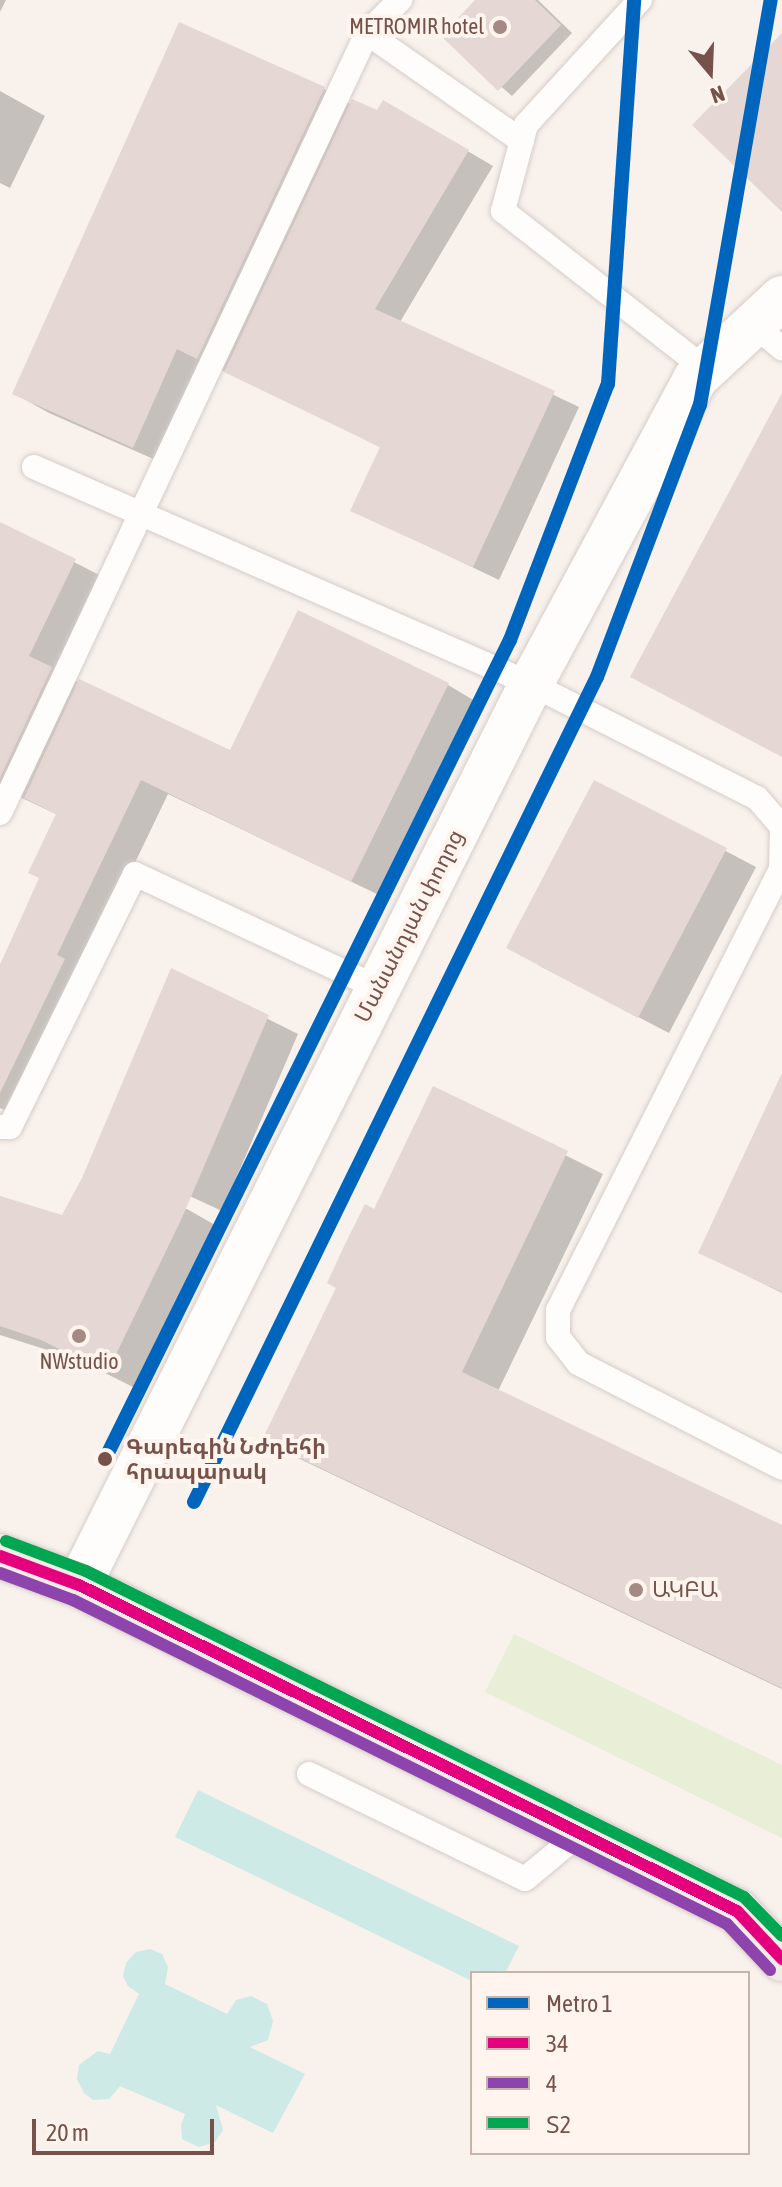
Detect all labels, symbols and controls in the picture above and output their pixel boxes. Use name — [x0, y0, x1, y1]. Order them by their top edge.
place label: METROMIR hotel — [349, 14, 484, 40]
marker: METROMIR hotel — [491, 18, 509, 36]
north arrow — [670, 32, 750, 112]
text: N — [707, 80, 728, 109]
street label: Մանանդյան փողոց — [349, 825, 469, 1027]
marker: NWstudio — [70, 1327, 88, 1345]
place label: NWstudio — [40, 1349, 118, 1375]
place label: Գարեգին Նժդեհի հրապարակ — [126, 1433, 326, 1484]
marker: Գարեգին Նժդեհի հրապարակ — [91, 1445, 119, 1473]
place label: ԱԿԲԱ — [652, 1577, 718, 1603]
marker: ԱԿԲԱ — [627, 1581, 645, 1599]
legend — [470, 1971, 750, 2155]
text: Metro 1 — [546, 1990, 613, 2017]
text: 34 — [546, 2030, 569, 2057]
text: 4 — [546, 2070, 557, 2097]
scale bar — [36, 2103, 218, 2153]
text: Տ2 — [546, 2111, 571, 2138]
text: 20 m — [46, 2119, 89, 2146]

